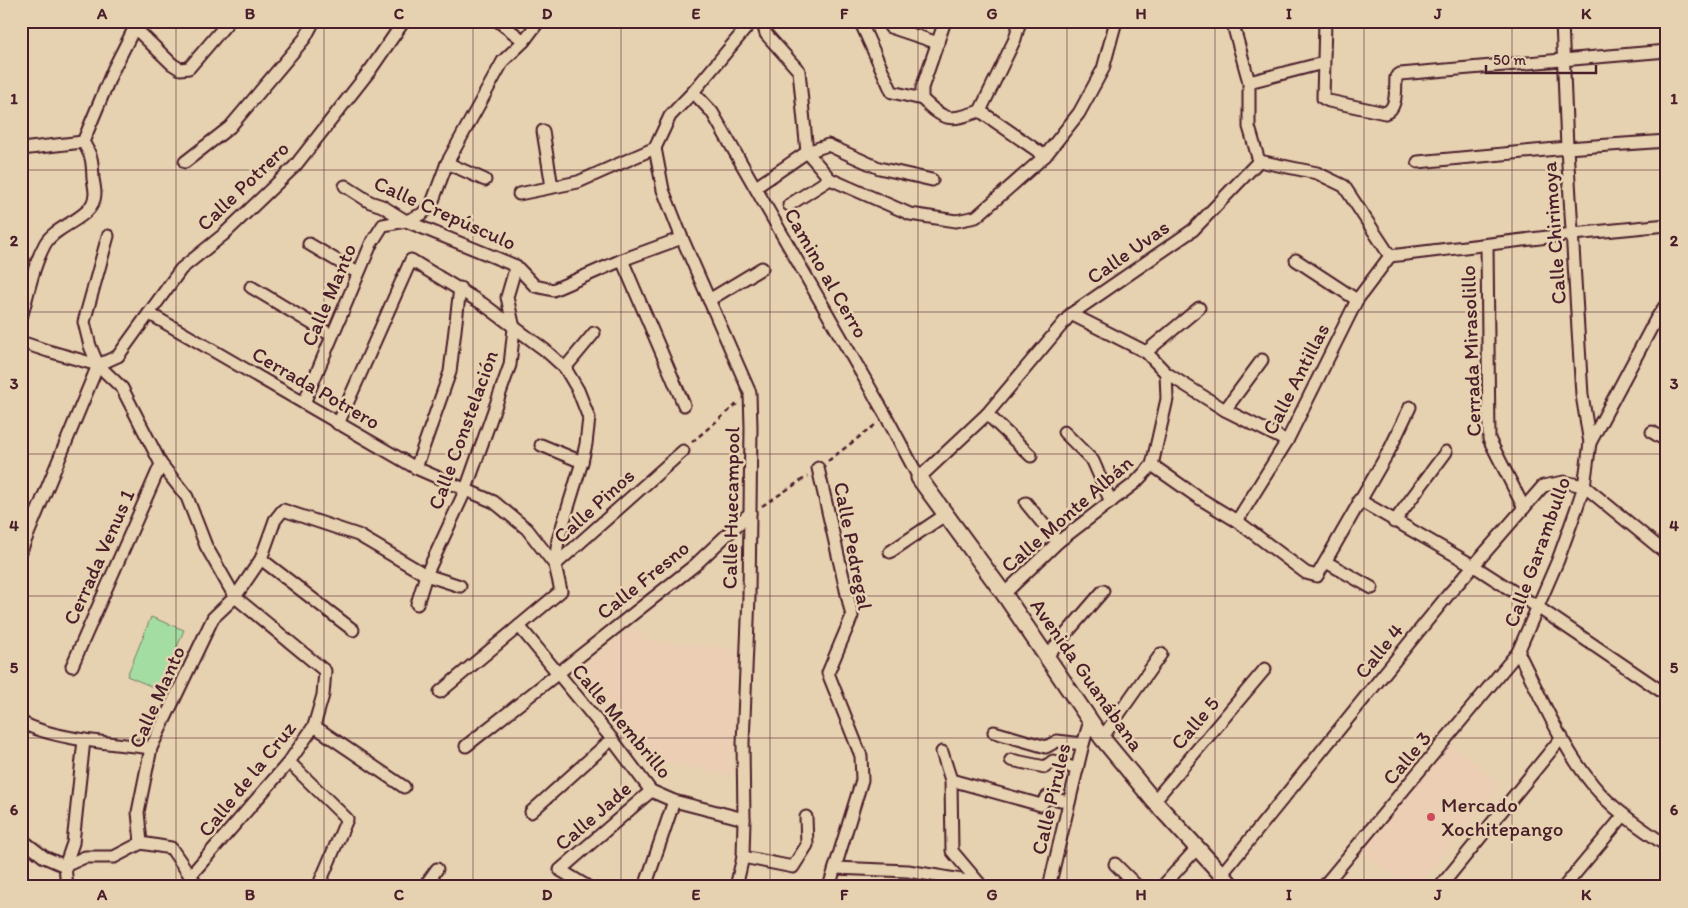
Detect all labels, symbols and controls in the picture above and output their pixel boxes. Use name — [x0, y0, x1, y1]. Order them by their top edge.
text: A — [96, 4, 108, 23]
text: B — [245, 4, 256, 23]
text: C — [394, 4, 405, 23]
text: D — [542, 4, 553, 23]
text: E — [692, 4, 701, 23]
text: F — [840, 4, 849, 23]
text: G — [986, 4, 998, 23]
text: H — [1135, 4, 1147, 23]
text: I — [1286, 4, 1292, 23]
text: J — [1433, 4, 1442, 23]
text: K — [1581, 4, 1592, 23]
scale bar — [1486, 42, 1596, 74]
text: 50 m — [1493, 51, 1526, 69]
text: 1 — [10, 89, 18, 108]
text: 1 — [1670, 89, 1678, 108]
street label: Calle Potrero — [191, 135, 294, 236]
street label: Calle Chirimoya — [1536, 161, 1571, 305]
street label: Calle Crepúsculo — [370, 170, 520, 255]
street label: Camino al Cerro — [779, 203, 874, 342]
street label: Calle Uvas — [1082, 214, 1174, 289]
text: 2 — [10, 231, 19, 250]
text: 2 — [1670, 231, 1679, 250]
street label: Calle Manto — [296, 240, 361, 350]
street label: Cerrada Mirasolillo — [1455, 265, 1486, 437]
street label: Calle Antillas — [1257, 319, 1334, 439]
street label: Cerrada Potrero — [248, 341, 385, 434]
street label: Calle Constelación — [422, 347, 503, 513]
text: 3 — [10, 374, 19, 393]
text: 3 — [1670, 374, 1679, 393]
street label: Calle Huecampool — [717, 426, 744, 590]
street label: Calle Monte Albán — [996, 450, 1138, 578]
street label: Calle Pinos — [548, 463, 639, 548]
street label: Calle Garambullo — [1498, 473, 1575, 630]
street label: Calle Pedregal — [829, 480, 878, 612]
street label: Cerrada Venus 1 — [57, 485, 140, 628]
text: 4 — [9, 516, 19, 535]
text: 4 — [1669, 516, 1679, 535]
street label: Calle Fresno — [591, 535, 694, 624]
street label: Avenida Guanábana — [1025, 594, 1149, 756]
street label: Calle 4 — [1349, 618, 1409, 683]
street label: Calle Manto — [123, 642, 190, 752]
text: 5 — [10, 658, 19, 677]
street label: Calle Membrillo — [567, 658, 678, 783]
text: 5 — [1670, 658, 1679, 677]
street label: Calle 5 — [1165, 691, 1224, 754]
street label: Calle de la Cruz — [192, 716, 301, 842]
street label: Calle 3 — [1377, 726, 1436, 790]
street label: Calle Pirules — [1026, 741, 1075, 857]
street label: Calle Jade — [549, 776, 636, 856]
place label: Mercado Xochitepango — [1441, 792, 1564, 841]
text: 6 — [10, 800, 19, 819]
text: 6 — [1670, 800, 1679, 819]
marker: Mercado Xochitepango — [1425, 811, 1437, 823]
text: A — [96, 885, 108, 904]
text: B — [245, 885, 256, 904]
text: C — [394, 885, 405, 904]
text: D — [542, 885, 553, 904]
text: E — [692, 885, 701, 904]
text: F — [840, 885, 849, 904]
text: G — [986, 885, 998, 904]
text: H — [1135, 885, 1147, 904]
text: I — [1286, 885, 1292, 904]
text: J — [1433, 885, 1442, 904]
text: K — [1581, 885, 1592, 904]

